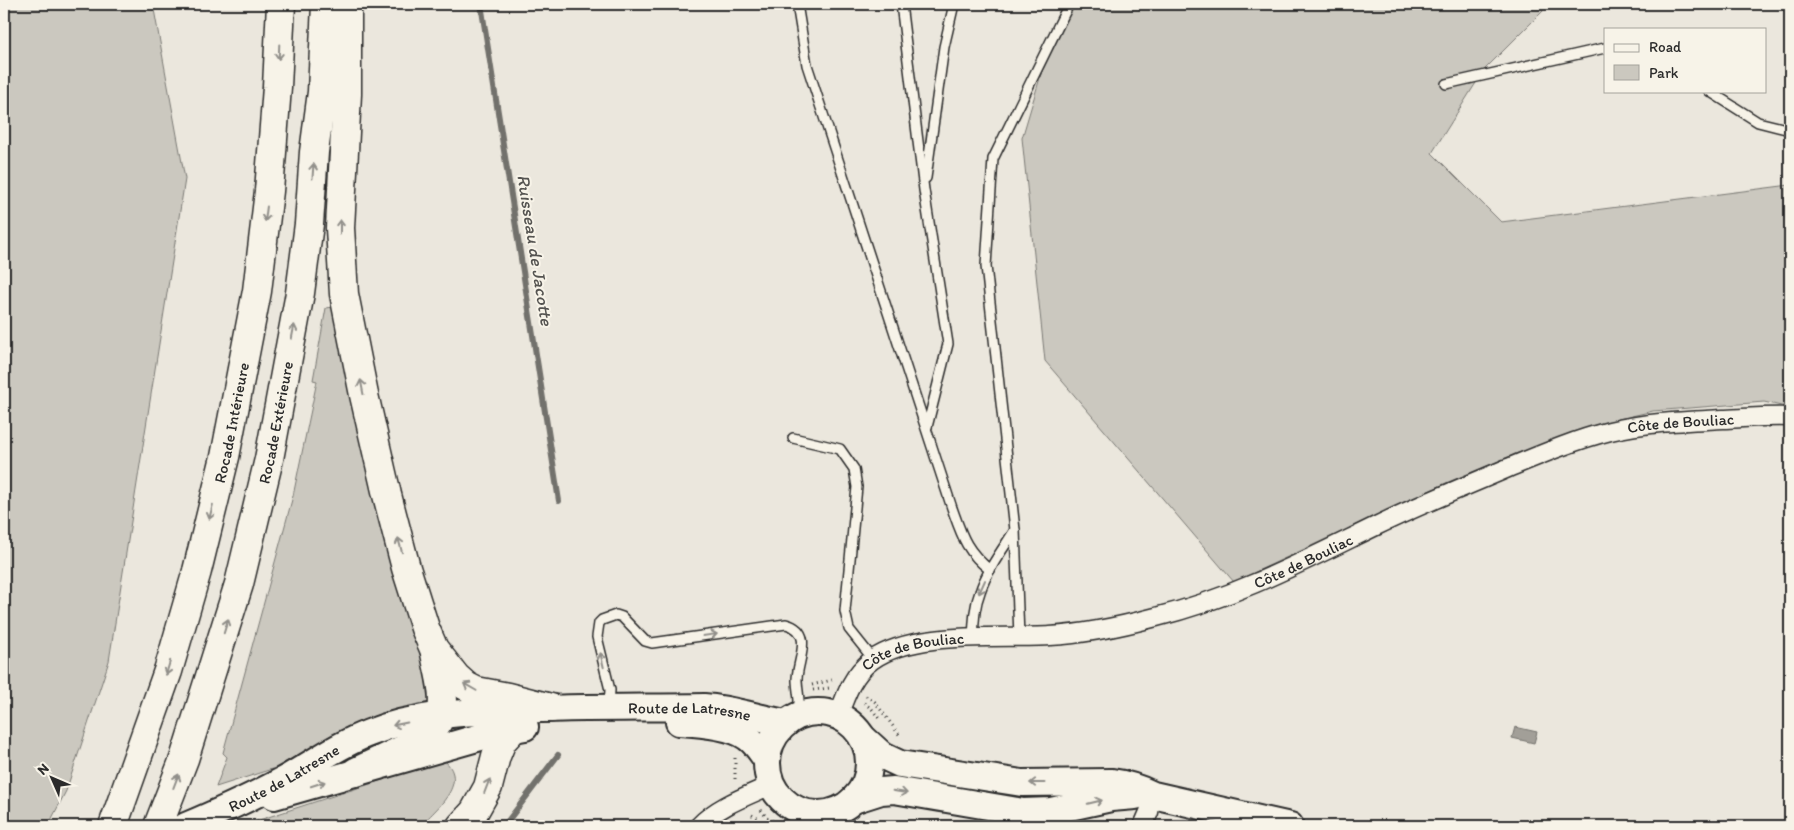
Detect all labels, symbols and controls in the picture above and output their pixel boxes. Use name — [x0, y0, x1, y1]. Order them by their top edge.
legend — [1604, 28, 1766, 92]
text: Road — [1649, 38, 1682, 56]
one-way arrow — [274, 44, 283, 60]
text: Park — [1649, 64, 1679, 82]
one-way arrow — [308, 163, 318, 179]
water label: Ruisseau de Jacotte — [512, 173, 558, 328]
one-way arrow — [261, 206, 271, 222]
one-way arrow — [335, 219, 345, 235]
one-way arrow — [288, 324, 298, 340]
street label: Rocade Extérieure — [254, 360, 297, 486]
street label: Rocade Intérieure — [210, 361, 253, 485]
one-way arrow — [357, 380, 366, 396]
street label: Côte de Bouliac — [1626, 409, 1735, 437]
one-way arrow — [206, 503, 216, 519]
street label: Côte de Bouliac — [1251, 530, 1356, 593]
one-way arrow — [395, 538, 404, 554]
one-way arrow — [977, 579, 987, 594]
one-way arrow — [221, 619, 231, 635]
street label: Côte de Bouliac — [857, 629, 965, 675]
one-way arrow — [702, 630, 718, 640]
one-way arrow — [597, 652, 606, 668]
one-way arrow — [163, 660, 173, 676]
one-way arrow — [464, 682, 478, 692]
street label: Route de Latresne — [628, 698, 753, 725]
one-way arrow — [392, 720, 408, 729]
street label: Route de Latresne — [225, 740, 343, 816]
north arrow — [28, 752, 78, 802]
text: N — [34, 760, 53, 779]
one-way arrow — [172, 774, 181, 789]
one-way arrow — [1029, 778, 1046, 788]
one-way arrow — [309, 779, 325, 789]
one-way arrow — [483, 779, 492, 794]
one-way arrow — [892, 787, 908, 797]
one-way arrow — [1087, 797, 1103, 806]

